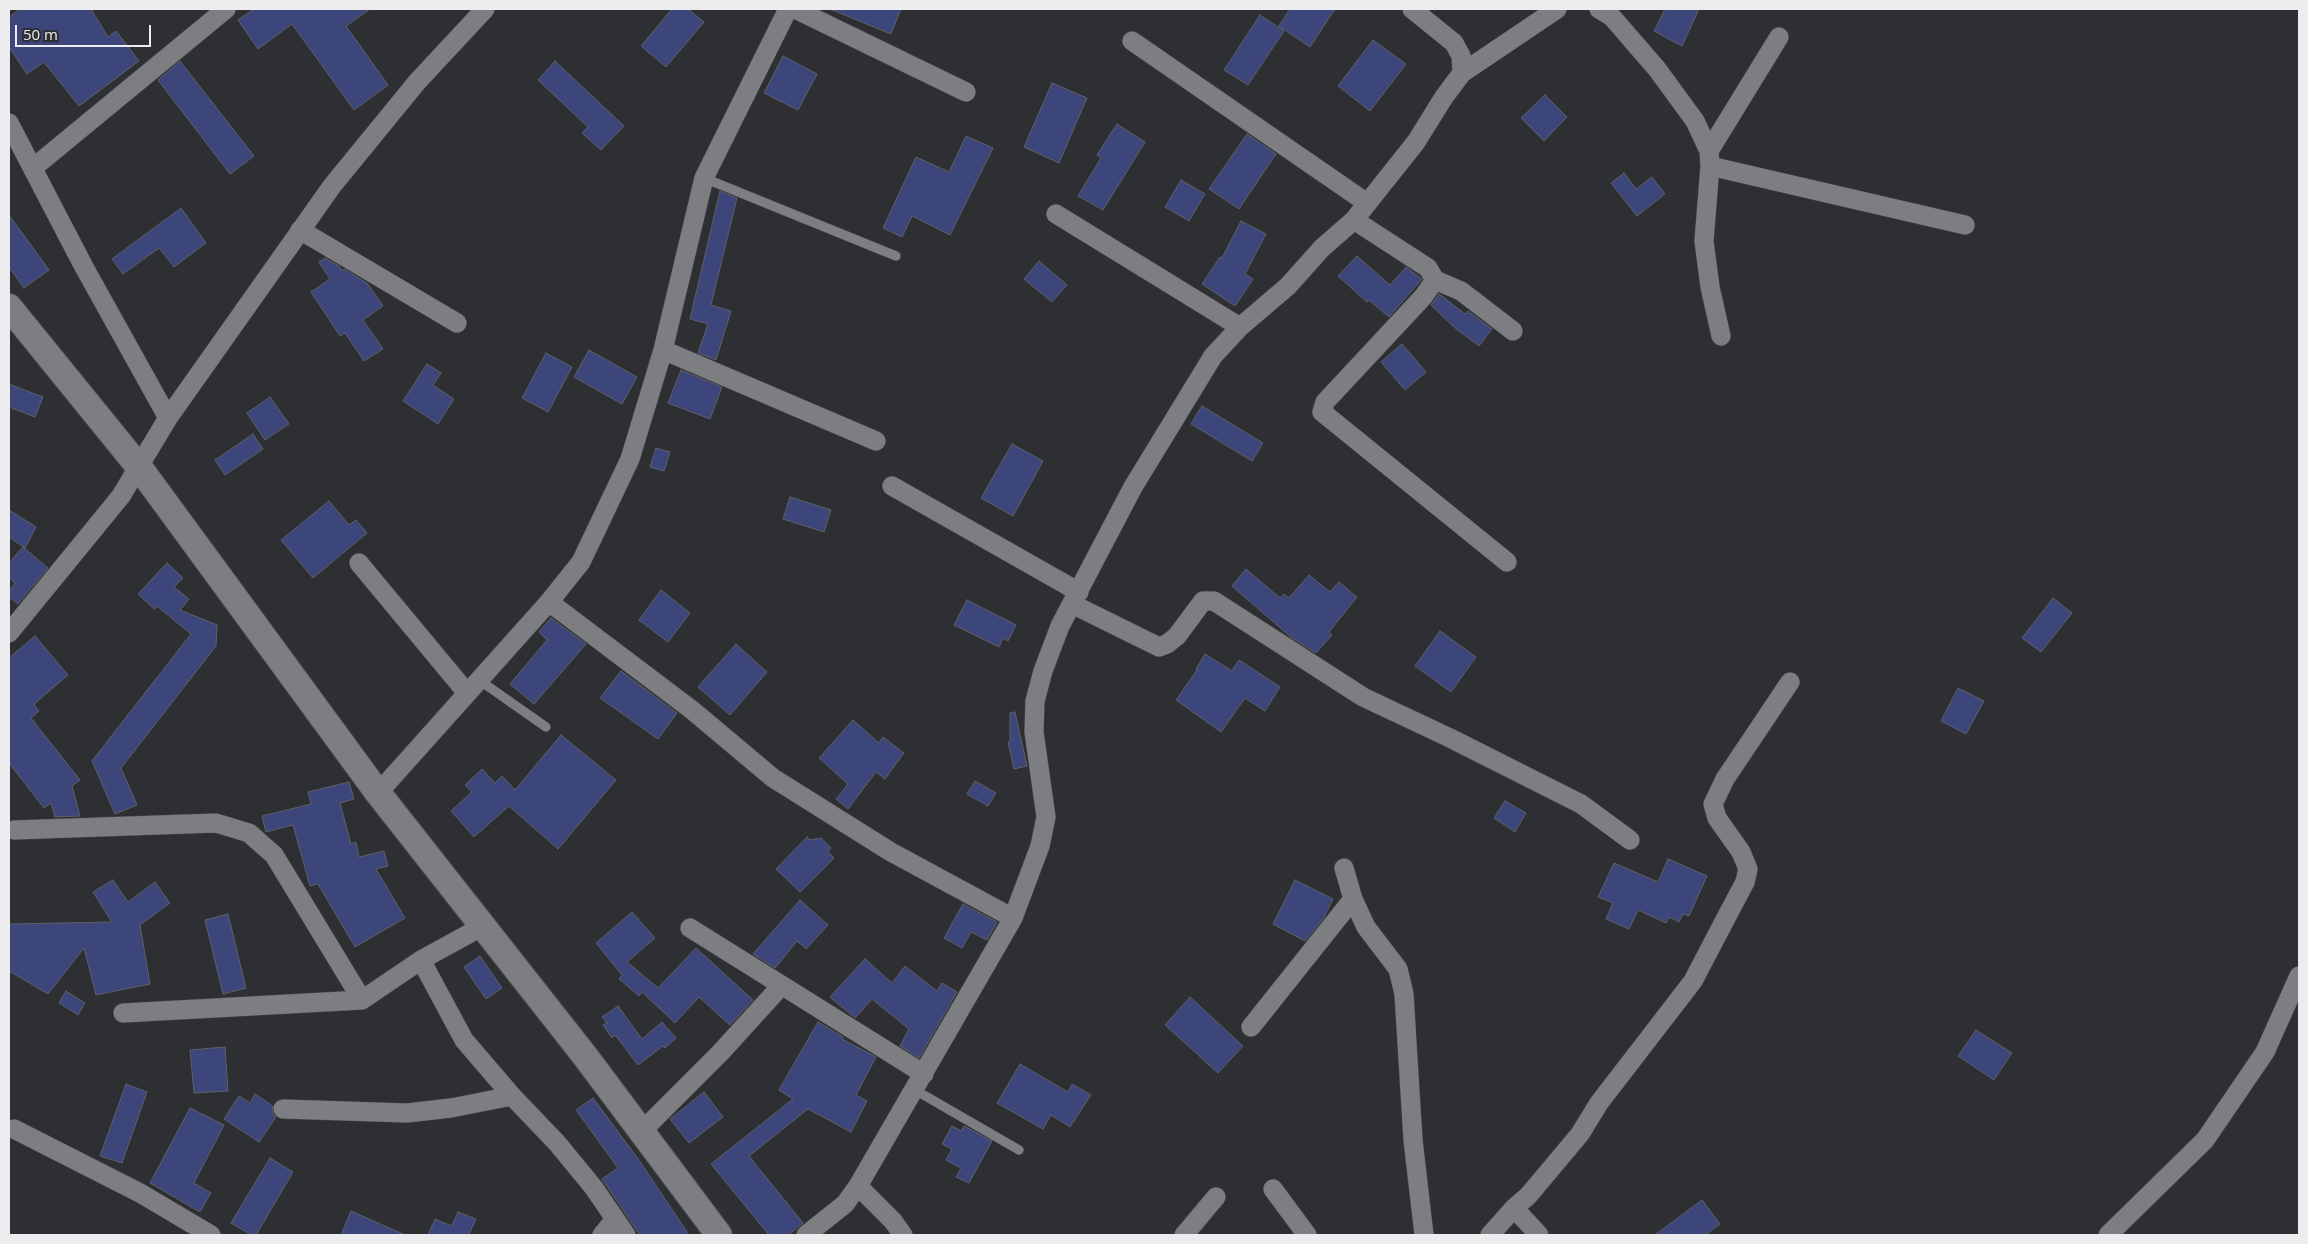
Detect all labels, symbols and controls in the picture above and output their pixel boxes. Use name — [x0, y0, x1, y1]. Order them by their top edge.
scale bar — [18, 15, 154, 47]
text: 50 m — [23, 24, 58, 44]

